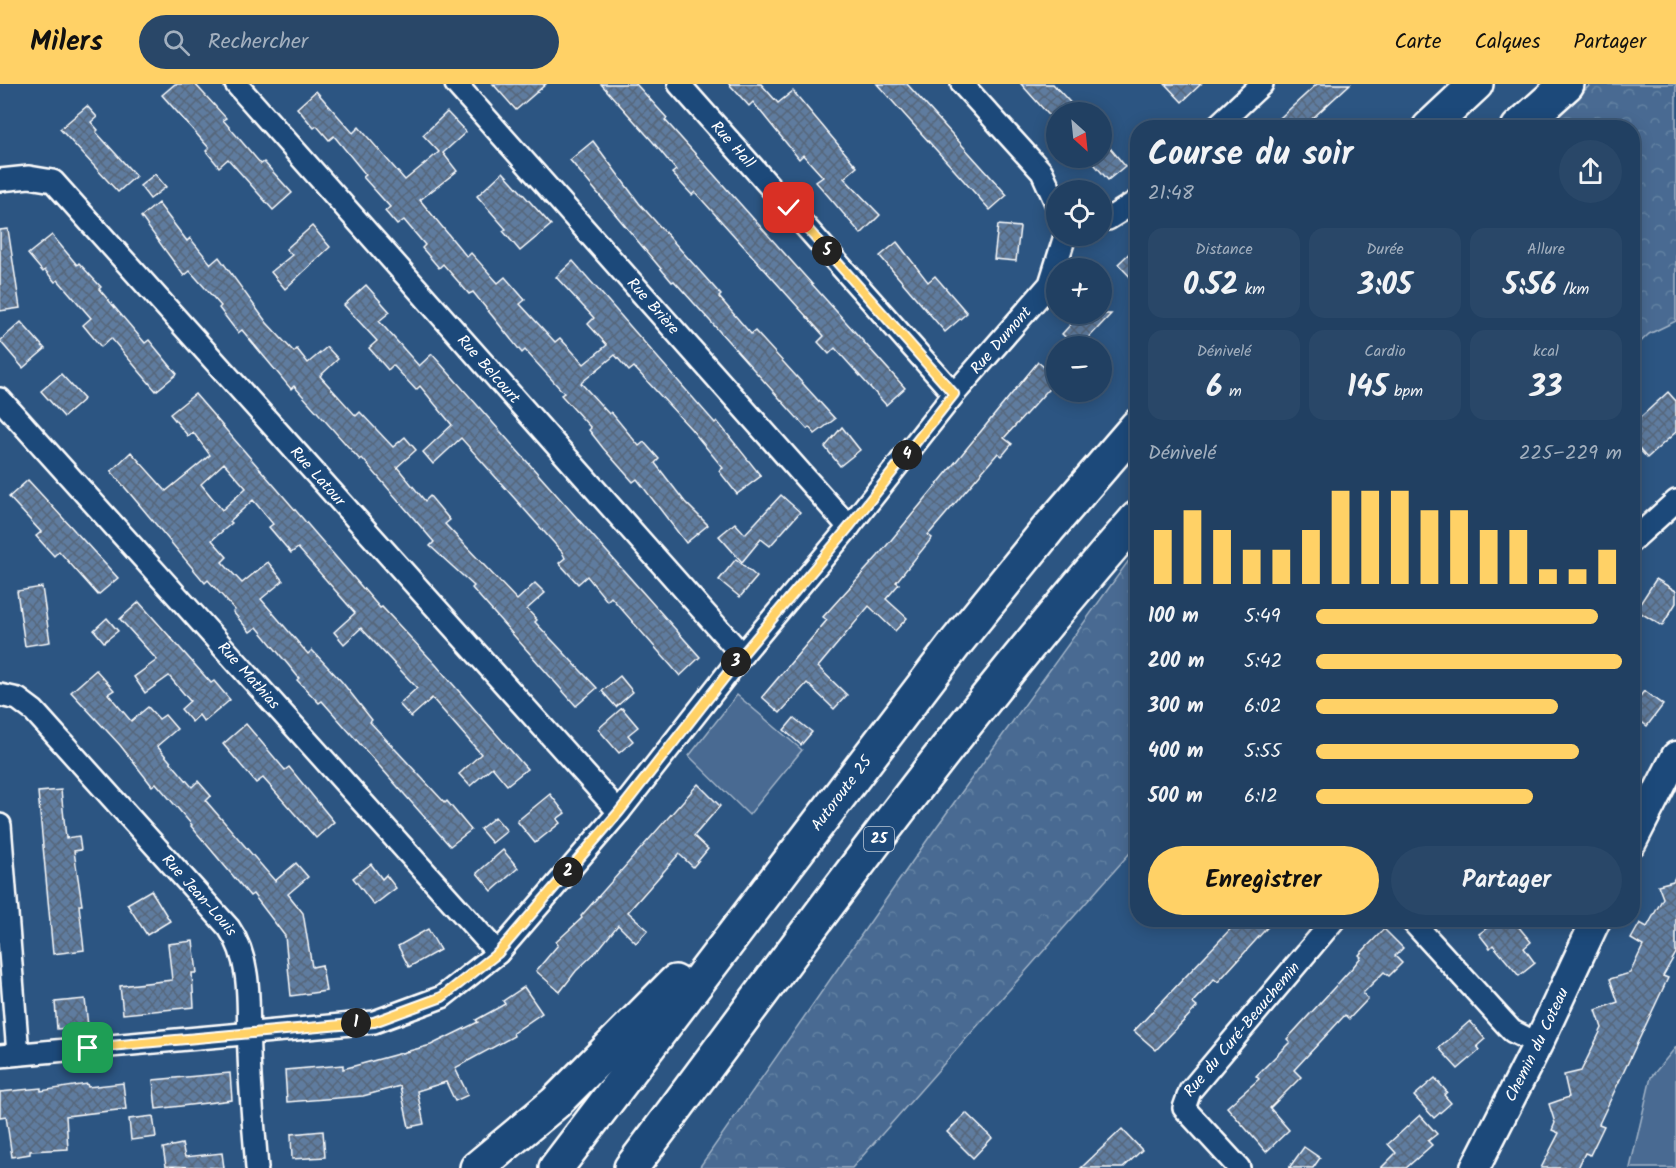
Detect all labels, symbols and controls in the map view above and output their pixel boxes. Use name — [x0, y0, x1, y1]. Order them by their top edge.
search box — [139, 15, 559, 69]
text: Milers — [30, 20, 103, 65]
text: Rechercher — [208, 25, 308, 60]
icon: search — [160, 26, 193, 59]
text: Carte — [1394, 26, 1441, 59]
text: Calques — [1474, 26, 1540, 59]
text: Partager — [1573, 26, 1646, 59]
north arrow — [1046, 102, 1112, 168]
map controls — [1046, 102, 1112, 402]
street label: Rue Hall — [705, 115, 761, 174]
text: Course du soir — [1148, 129, 1353, 182]
button: share — [1559, 140, 1622, 203]
text: 21:48 — [1148, 178, 1194, 210]
button: locate — [1046, 180, 1112, 246]
pin — [763, 182, 814, 233]
icon: check — [772, 191, 805, 224]
pin: 5 — [812, 236, 842, 266]
text: Distance — [1195, 237, 1253, 262]
text: Durée — [1366, 237, 1404, 262]
text: Allure — [1527, 237, 1565, 262]
text: 5 — [823, 238, 831, 263]
button: + — [1046, 258, 1112, 324]
text: 0.52 — [1183, 262, 1238, 310]
text: 3:05 — [1358, 262, 1412, 310]
text: 5:56 — [1503, 262, 1557, 310]
street label: Rue Brière — [621, 272, 686, 340]
text: km — [1238, 277, 1265, 302]
text: /km — [1557, 277, 1589, 302]
street label: Rue Dumont — [964, 300, 1038, 380]
street label: Rue Belcourt — [451, 329, 527, 410]
button: − — [1046, 336, 1112, 402]
text: Dénivelé — [1197, 339, 1251, 364]
text: Cardio — [1364, 339, 1406, 364]
text: kcal — [1533, 339, 1559, 364]
text: 6 — [1206, 364, 1223, 412]
text: 145 — [1347, 364, 1388, 412]
text: 33 — [1530, 364, 1562, 412]
text: m — [1223, 379, 1242, 404]
text: bpm — [1388, 379, 1423, 404]
text: Dénivelé — [1148, 438, 1216, 470]
text: 225–229 m — [1519, 438, 1622, 470]
street label: Rue Latour — [284, 440, 353, 513]
pin: 4 — [892, 440, 922, 470]
text: 4 — [903, 442, 911, 467]
text: 100 m — [1148, 601, 1199, 633]
text: 5:49 — [1244, 601, 1280, 633]
street label: Rue Mathias — [211, 636, 286, 715]
text: 200 m — [1148, 646, 1204, 678]
text: 5:42 — [1244, 646, 1282, 678]
pin: 3 — [721, 647, 751, 677]
text: 3 — [732, 649, 740, 674]
text: 300 m — [1148, 691, 1204, 723]
text: 6:02 — [1244, 691, 1282, 723]
text: 400 m — [1148, 736, 1204, 768]
text: 5:55 — [1244, 736, 1281, 768]
street label: Autoroute 25 — [804, 749, 879, 836]
text: 500 m — [1148, 781, 1203, 813]
text: 6:12 — [1244, 781, 1278, 813]
road number: 25 — [864, 827, 894, 851]
button: Enregistrer — [1148, 846, 1379, 915]
button: Partager — [1391, 846, 1622, 915]
street label: Rue Jean-Louis — [156, 848, 244, 941]
pin: 2 — [553, 857, 583, 887]
text: 2 — [563, 859, 573, 884]
street label: Rue du Curé-Beauchemin — [1177, 956, 1306, 1103]
street label: Chemin du Coteau — [1498, 983, 1575, 1106]
pin: 1 — [341, 1008, 371, 1038]
text: 1 — [354, 1010, 358, 1035]
pin — [62, 1022, 113, 1073]
icon: arrive — [71, 1031, 104, 1064]

